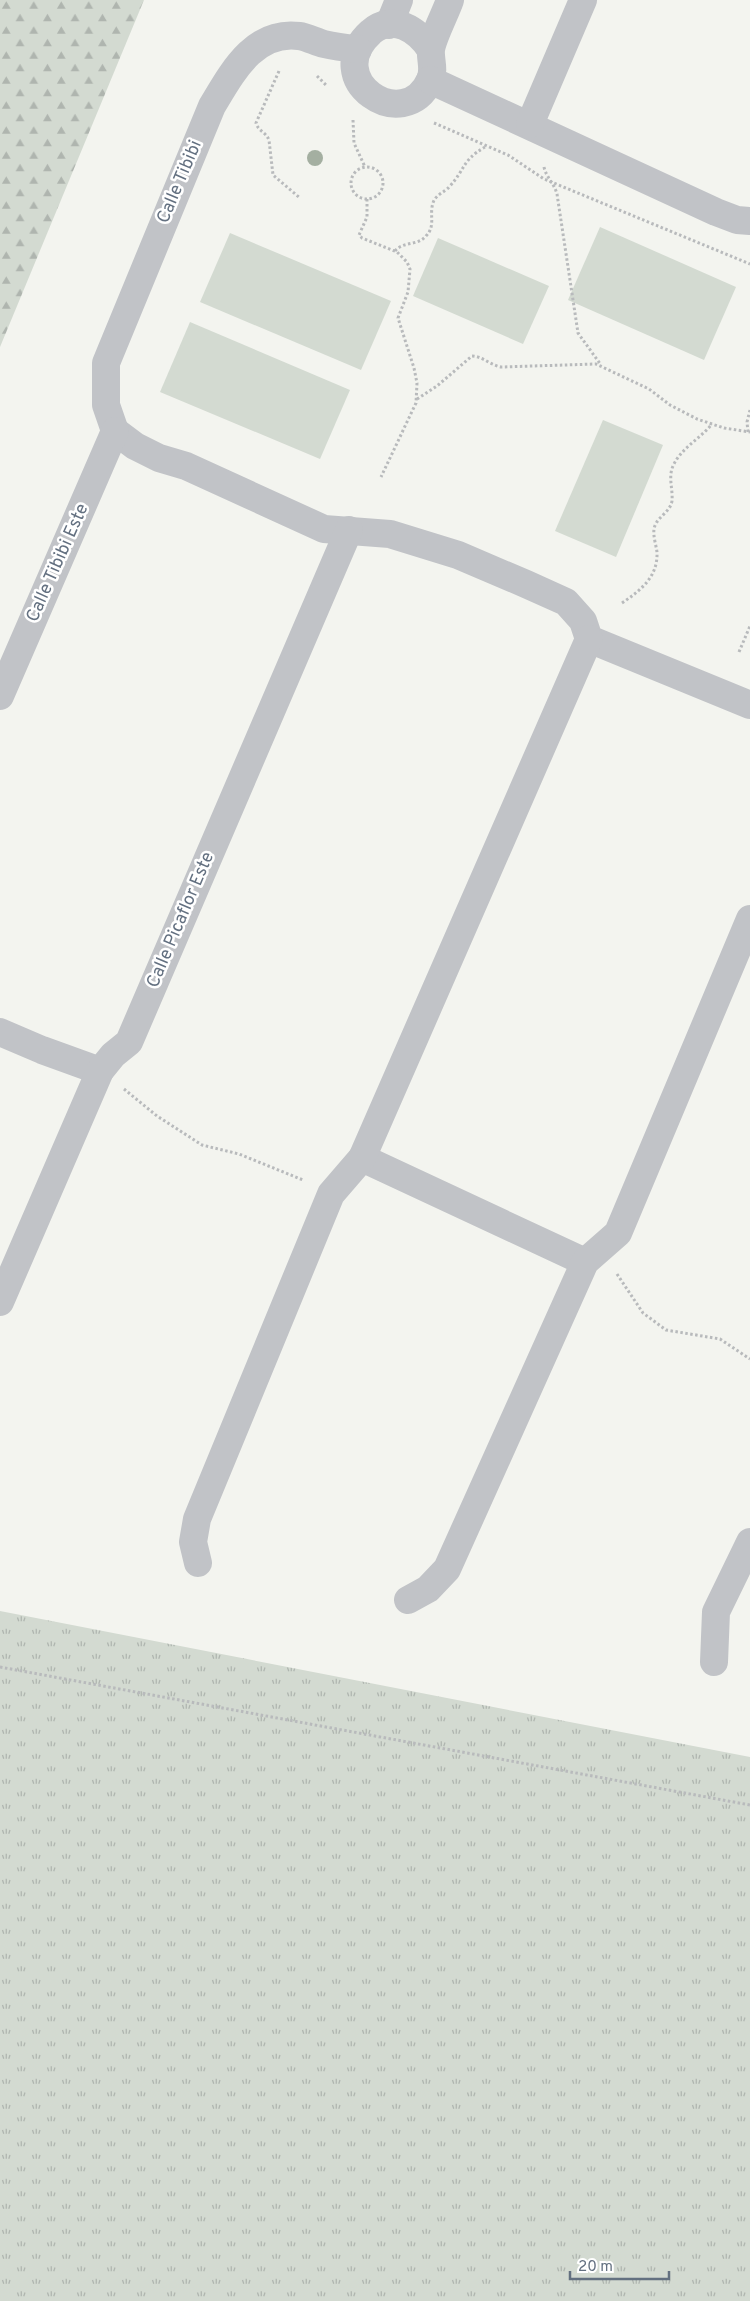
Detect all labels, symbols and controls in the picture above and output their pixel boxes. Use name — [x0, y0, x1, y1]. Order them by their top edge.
street label: Calle Tibibi — [152, 137, 208, 227]
street label: Calle Tibibi Este — [22, 500, 94, 626]
street label: Calle Picaflor Este — [142, 848, 220, 992]
scale bar — [570, 2248, 669, 2280]
text: 20 m — [578, 2258, 613, 2277]

